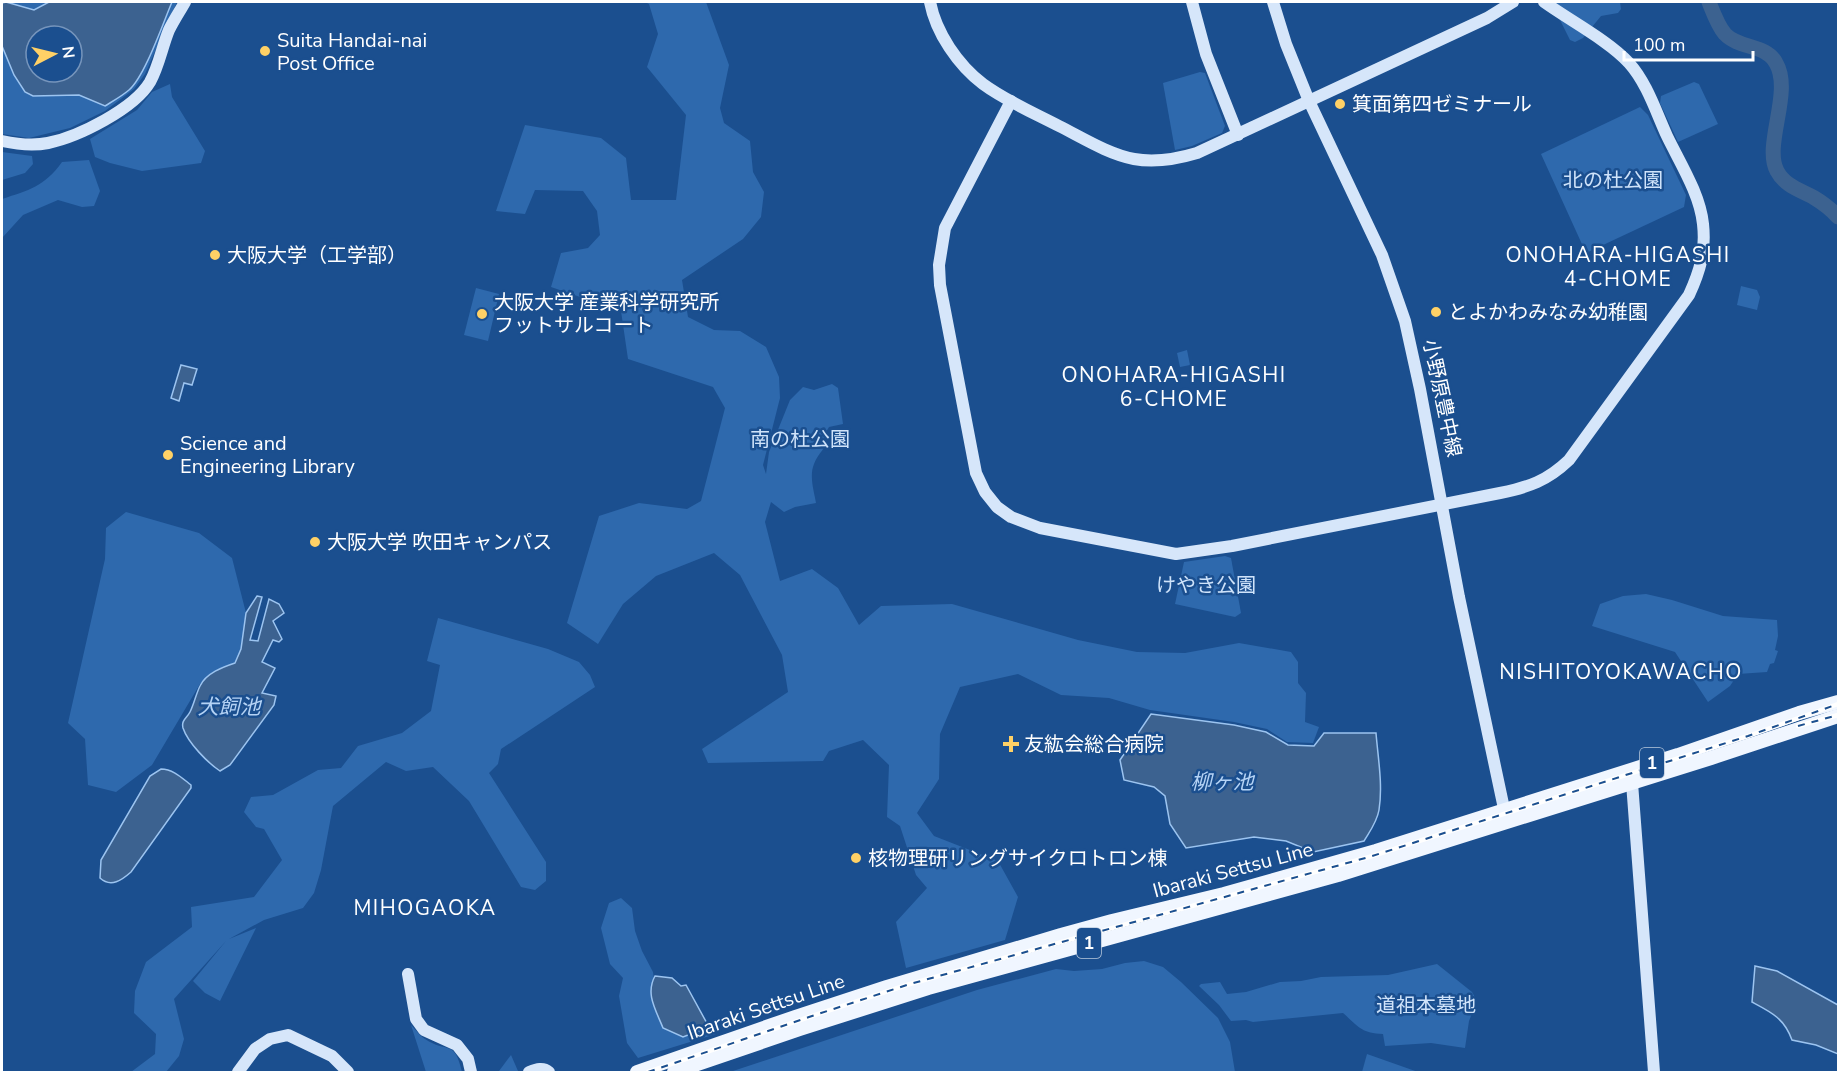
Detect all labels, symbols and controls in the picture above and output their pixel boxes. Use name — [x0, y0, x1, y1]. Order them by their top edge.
north arrow — [24, 24, 84, 84]
scale bar — [1624, 24, 1753, 62]
place label: Suita Handai-nai Post Office — [277, 27, 427, 77]
text: 100 m — [1633, 33, 1685, 57]
marker: Suita Handai-nai Post Office — [258, 44, 272, 58]
text: N — [56, 45, 80, 60]
place label: 箕面第四ゼミナール — [1352, 91, 1532, 118]
marker: 箕面第四ゼミナール — [1333, 97, 1347, 111]
park label: 北の杜公園 — [1563, 167, 1663, 194]
district label: ONOHARA-HIGASHI 4-CHOME — [1505, 241, 1731, 293]
place label: 大阪大学（工学部） — [227, 242, 407, 269]
marker: 大阪大学（工学部） — [208, 248, 222, 262]
place label: 大阪大学 産業科学研究所 フットサルコート — [494, 289, 719, 339]
place label: とよかわみなみ幼稚園 — [1448, 299, 1648, 326]
marker: とよかわみなみ幼稚園 — [1429, 305, 1443, 319]
marker: 大阪大学 産業科学研究所 フットサルコート — [475, 307, 489, 321]
street label: 小野原豊中線 — [1416, 337, 1468, 459]
district label: ONOHARA-HIGASHI 6-CHOME — [1061, 361, 1287, 413]
park label: 南の杜公園 — [750, 426, 850, 453]
place label: Science and Engineering Library — [180, 430, 356, 480]
marker: Science and Engineering Library — [161, 448, 175, 462]
place label: 大阪大学 吹田キャンパス — [327, 529, 552, 556]
marker: 大阪大学 吹田キャンパス — [308, 535, 322, 549]
park label: けやき公園 — [1156, 572, 1256, 599]
district label: NISHITOYOKAWACHO — [1499, 658, 1743, 686]
water label: 犬飼池 — [198, 693, 262, 721]
place label: 友紘会総合病院 — [1024, 731, 1164, 758]
marker: 友紘会総合病院 — [1002, 735, 1020, 753]
road number: 1 — [1640, 748, 1664, 778]
water label: 柳ヶ池 — [1191, 768, 1255, 796]
street label: Ibaraki Settsu Line — [1150, 836, 1316, 904]
place label: 核物理研リングサイクロトロン棟 — [868, 845, 1168, 872]
marker: 核物理研リングサイクロトロン棟 — [849, 851, 863, 865]
district label: MIHOGAOKA — [353, 894, 497, 922]
road number: 1 — [1077, 928, 1101, 958]
street label: Ibaraki Settsu Line — [684, 967, 848, 1047]
park label: 道祖本墓地 — [1376, 992, 1476, 1019]

